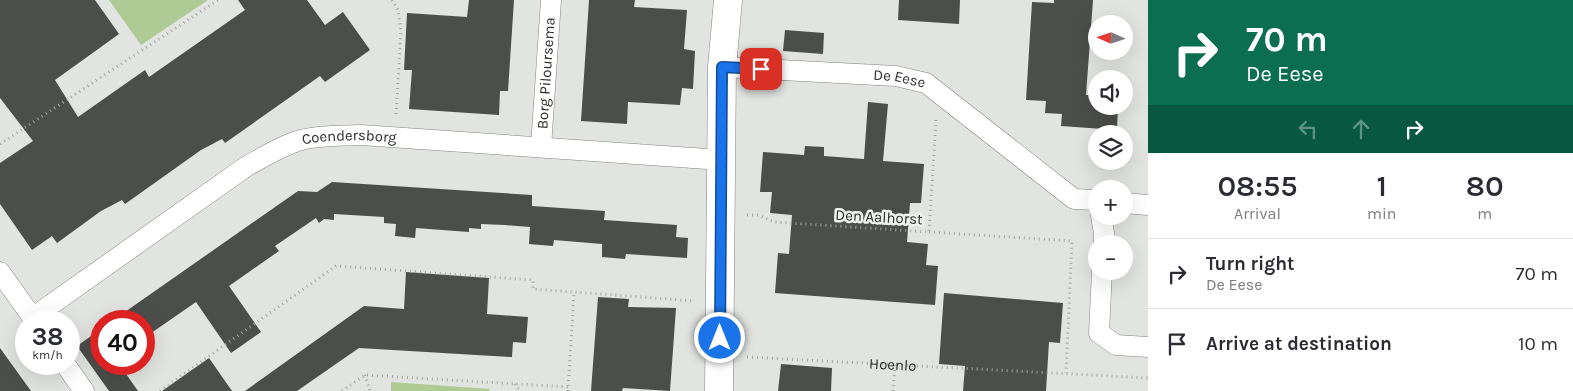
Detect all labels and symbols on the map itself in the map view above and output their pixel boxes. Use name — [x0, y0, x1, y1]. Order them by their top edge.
north arrow — [1088, 15, 1132, 60]
street label: Borg Piloursema — [533, 16, 559, 130]
pin — [740, 48, 782, 90]
street label: De Eese — [873, 66, 927, 92]
street label: Coendersborg — [300, 126, 398, 148]
street label: Den Aalhorst — [835, 206, 924, 228]
speed limit sign: 40 — [90, 310, 155, 375]
position arrow — [693, 311, 745, 363]
street label: Hoenlo — [869, 354, 917, 375]

